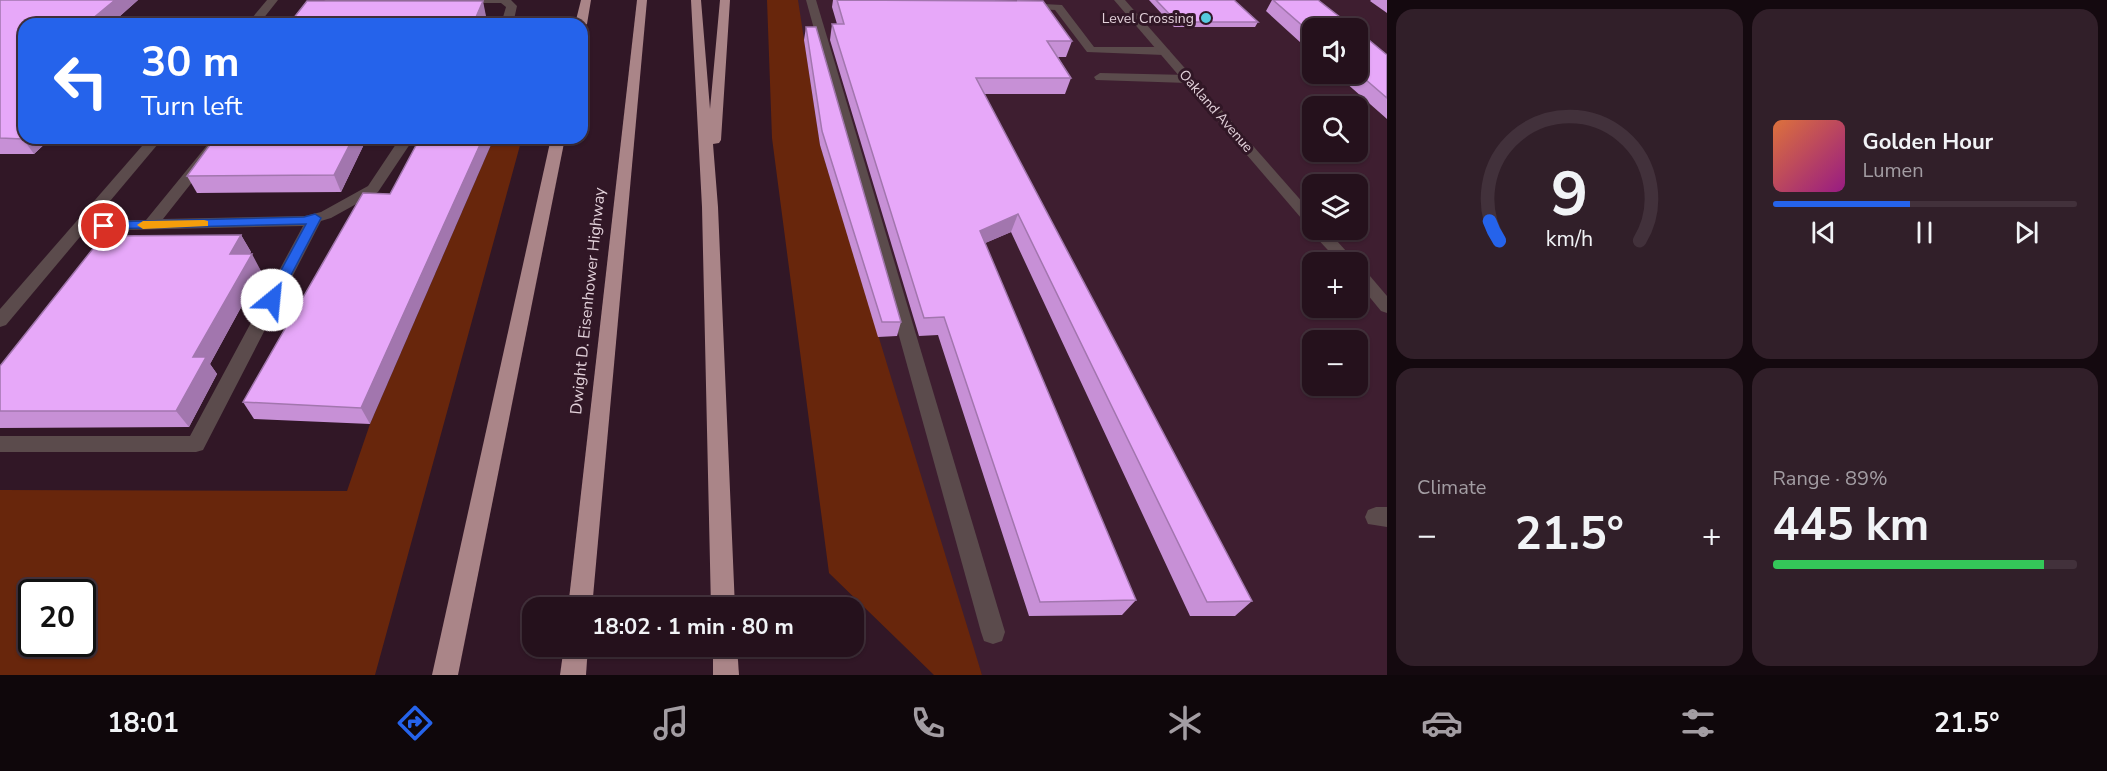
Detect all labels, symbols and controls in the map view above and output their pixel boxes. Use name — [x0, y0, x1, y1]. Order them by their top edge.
place label: Level Crossing — [1102, 9, 1194, 28]
marker: Level Crossing — [1199, 11, 1213, 25]
map controls — [1302, 18, 1368, 396]
button: sound — [1302, 18, 1368, 84]
text: 30 m — [141, 34, 240, 91]
icon: left — [42, 42, 120, 120]
street label: Oakland Avenue — [1175, 65, 1257, 157]
text: Turn left — [141, 88, 242, 125]
button: search — [1302, 96, 1368, 162]
text: Golden Hour — [1863, 127, 1993, 157]
text: 9 — [1551, 152, 1588, 237]
text: Lumen — [1863, 157, 1924, 184]
button: layers — [1302, 174, 1368, 240]
street label: Dwight D. Eisenhower Highway — [565, 186, 611, 416]
pin — [78, 200, 129, 251]
icon: arrive — [87, 209, 120, 242]
icon: previous — [1807, 216, 1840, 249]
icon: pause — [1908, 216, 1941, 249]
icon: next — [2010, 216, 2043, 249]
text: km/h — [1546, 225, 1593, 255]
button: + — [1302, 252, 1368, 318]
position arrow — [240, 268, 304, 332]
button: − — [1302, 330, 1368, 396]
text: Range · 89% — [1773, 465, 1888, 492]
text: Climate — [1417, 474, 1486, 501]
text: 445 km — [1773, 495, 1929, 556]
text: 21.5° — [1515, 504, 1624, 565]
text: − — [1417, 513, 1437, 558]
text: + — [1702, 513, 1722, 558]
speed limit sign: 20 — [18, 579, 96, 657]
text: 18:02 · 1 min · 80 m — [592, 612, 794, 642]
icon: directions — [394, 702, 436, 744]
icon: music — [650, 702, 692, 744]
icon: phone — [907, 702, 949, 744]
icon: climate — [1164, 702, 1206, 744]
icon: car — [1421, 702, 1463, 744]
icon: filters — [1677, 702, 1719, 744]
text: 18:01 — [107, 705, 179, 742]
text: 21.5° — [1934, 705, 2000, 742]

